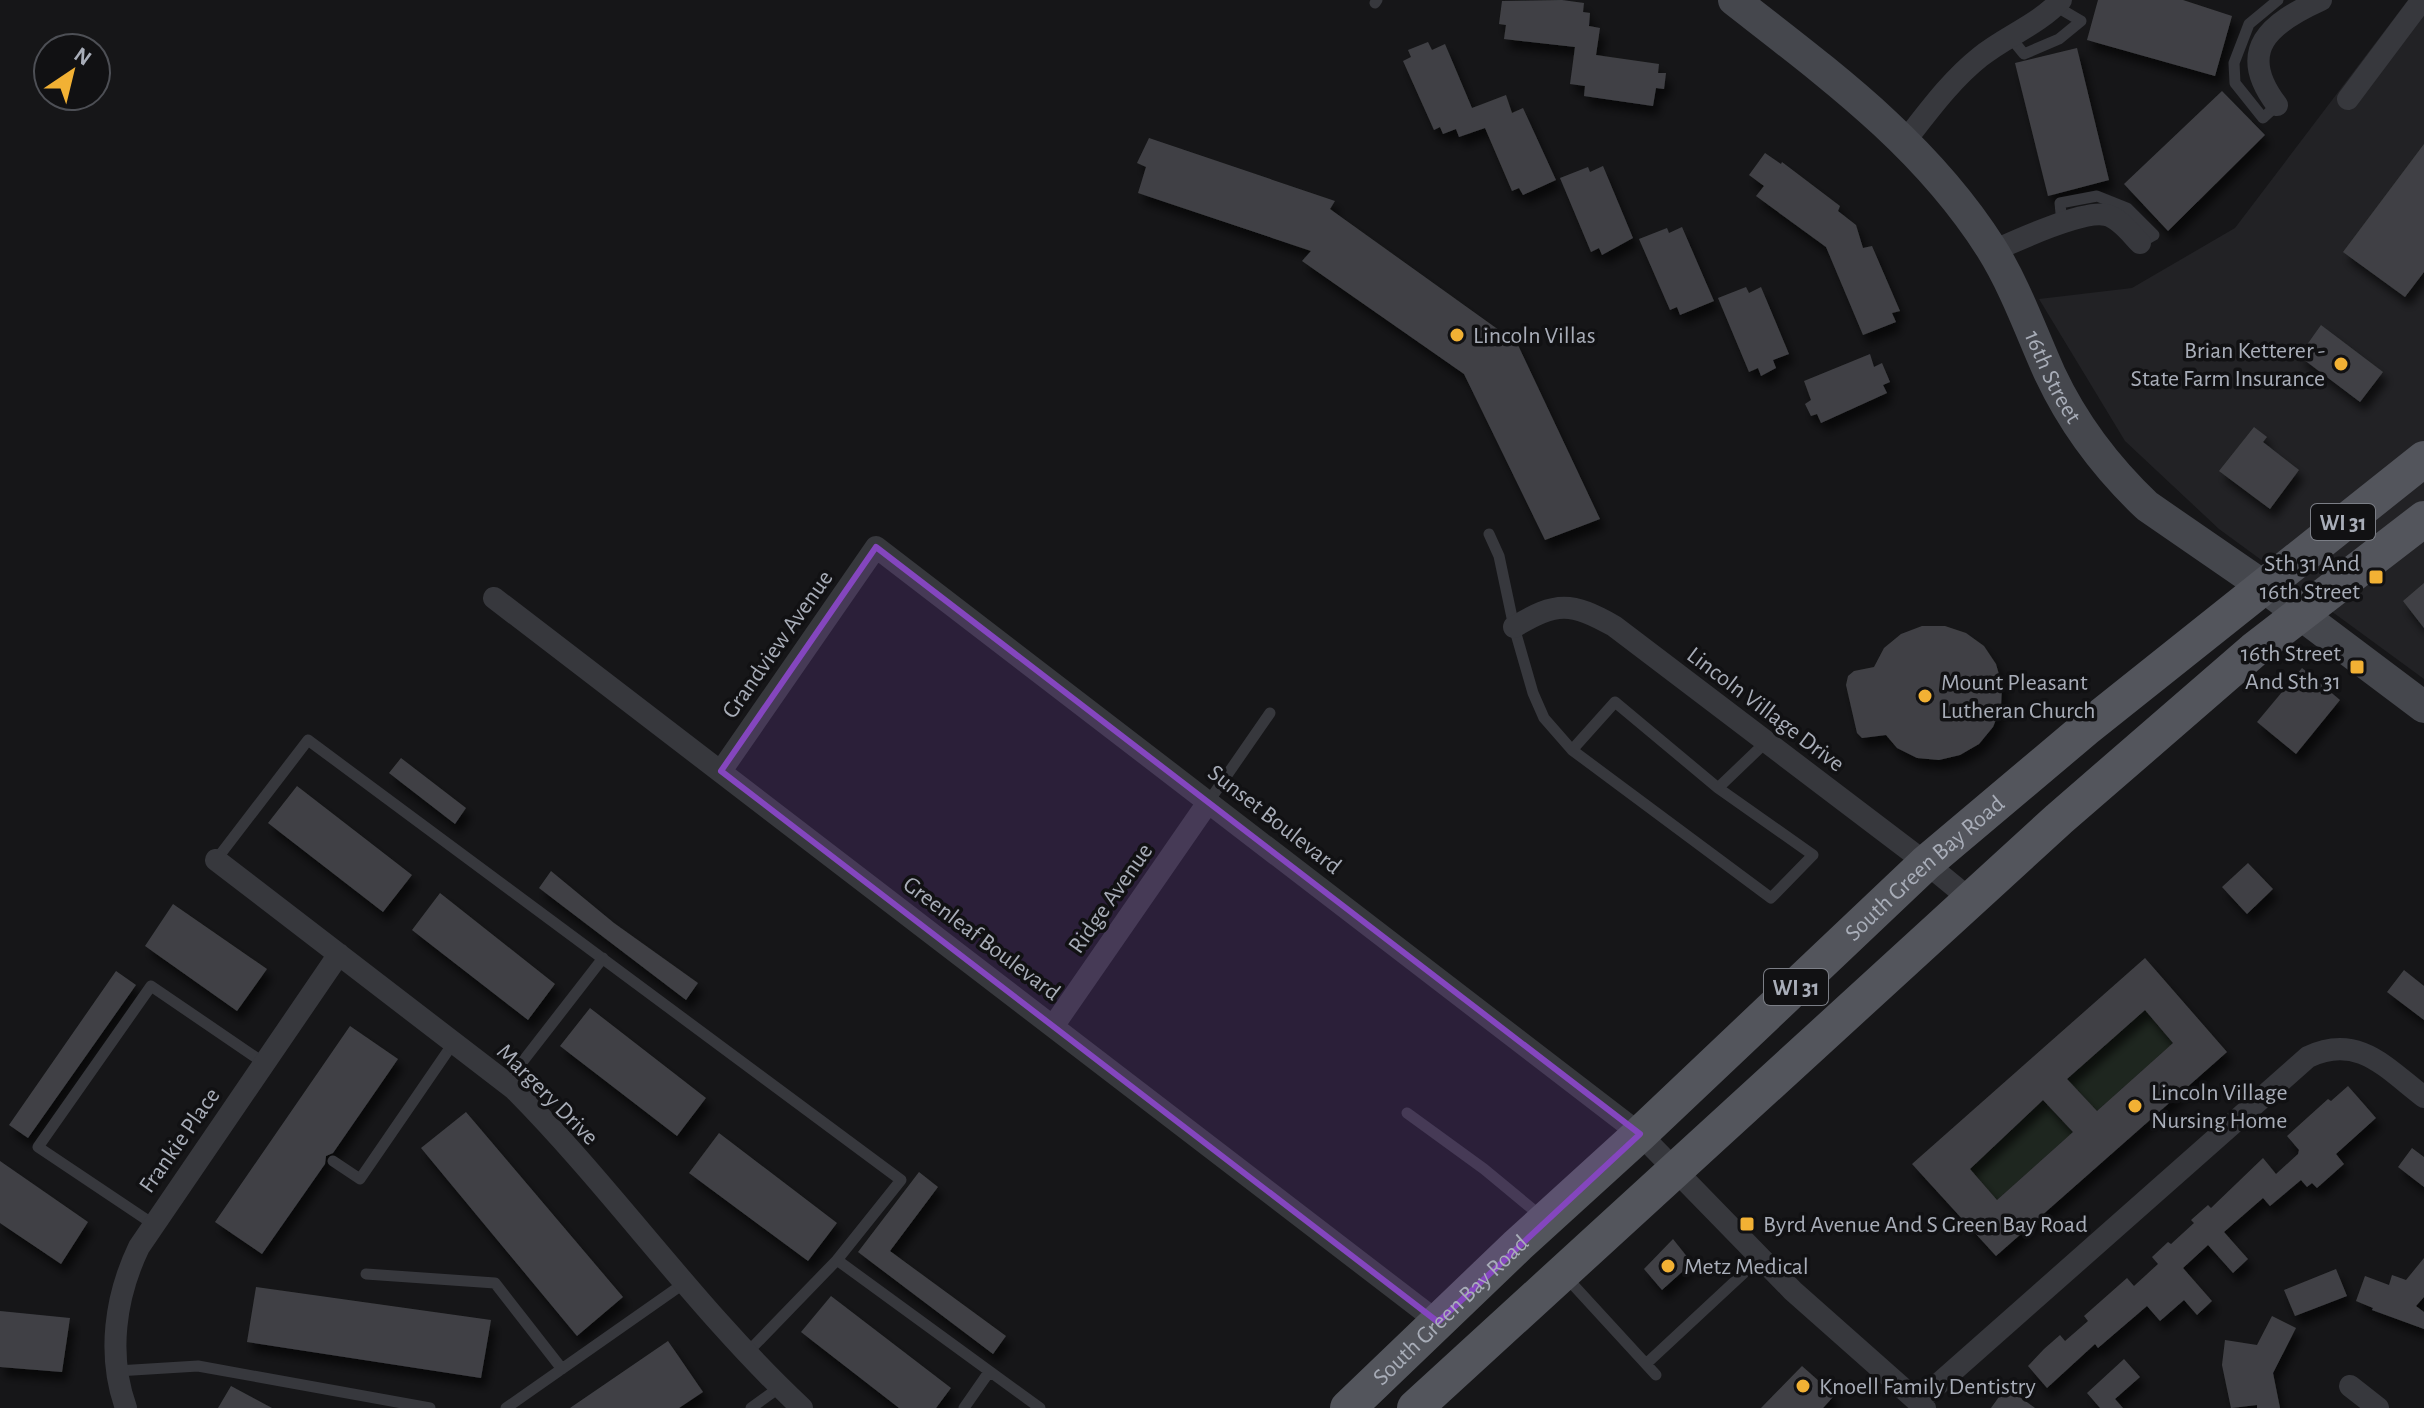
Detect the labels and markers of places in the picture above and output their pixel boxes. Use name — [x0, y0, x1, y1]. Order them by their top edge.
place label: Lincoln Villas — [1473, 324, 1596, 348]
marker: Lincoln Villas — [1448, 326, 1466, 344]
place label: Brian Ketterer - State Farm Insurance — [2131, 339, 2325, 391]
marker: Brian Ketterer - State Farm Insurance — [2332, 355, 2350, 373]
place label: Sth 31 And 16th Street — [2260, 552, 2360, 604]
marker: Sth 31 And 16th Street — [2367, 568, 2385, 586]
place label: 16th Street And Sth 31 — [2241, 642, 2341, 694]
marker: 16th Street And Sth 31 — [2348, 658, 2366, 676]
place label: Mount Pleasant Lutheran Church — [1941, 671, 2096, 723]
marker: Mount Pleasant Lutheran Church — [1916, 687, 1934, 705]
place label: Lincoln Village Nursing Home — [2151, 1081, 2288, 1133]
marker: Lincoln Village Nursing Home — [2126, 1097, 2144, 1115]
place label: Byrd Avenue And S Green Bay Road — [1763, 1213, 2088, 1237]
marker: Byrd Avenue And S Green Bay Road — [1738, 1215, 1756, 1233]
place label: Metz Medical — [1684, 1255, 1809, 1279]
marker: Metz Medical — [1659, 1257, 1677, 1275]
place label: Knoell Family Dentistry — [1819, 1375, 2036, 1399]
marker: Knoell Family Dentistry — [1794, 1377, 1812, 1395]

